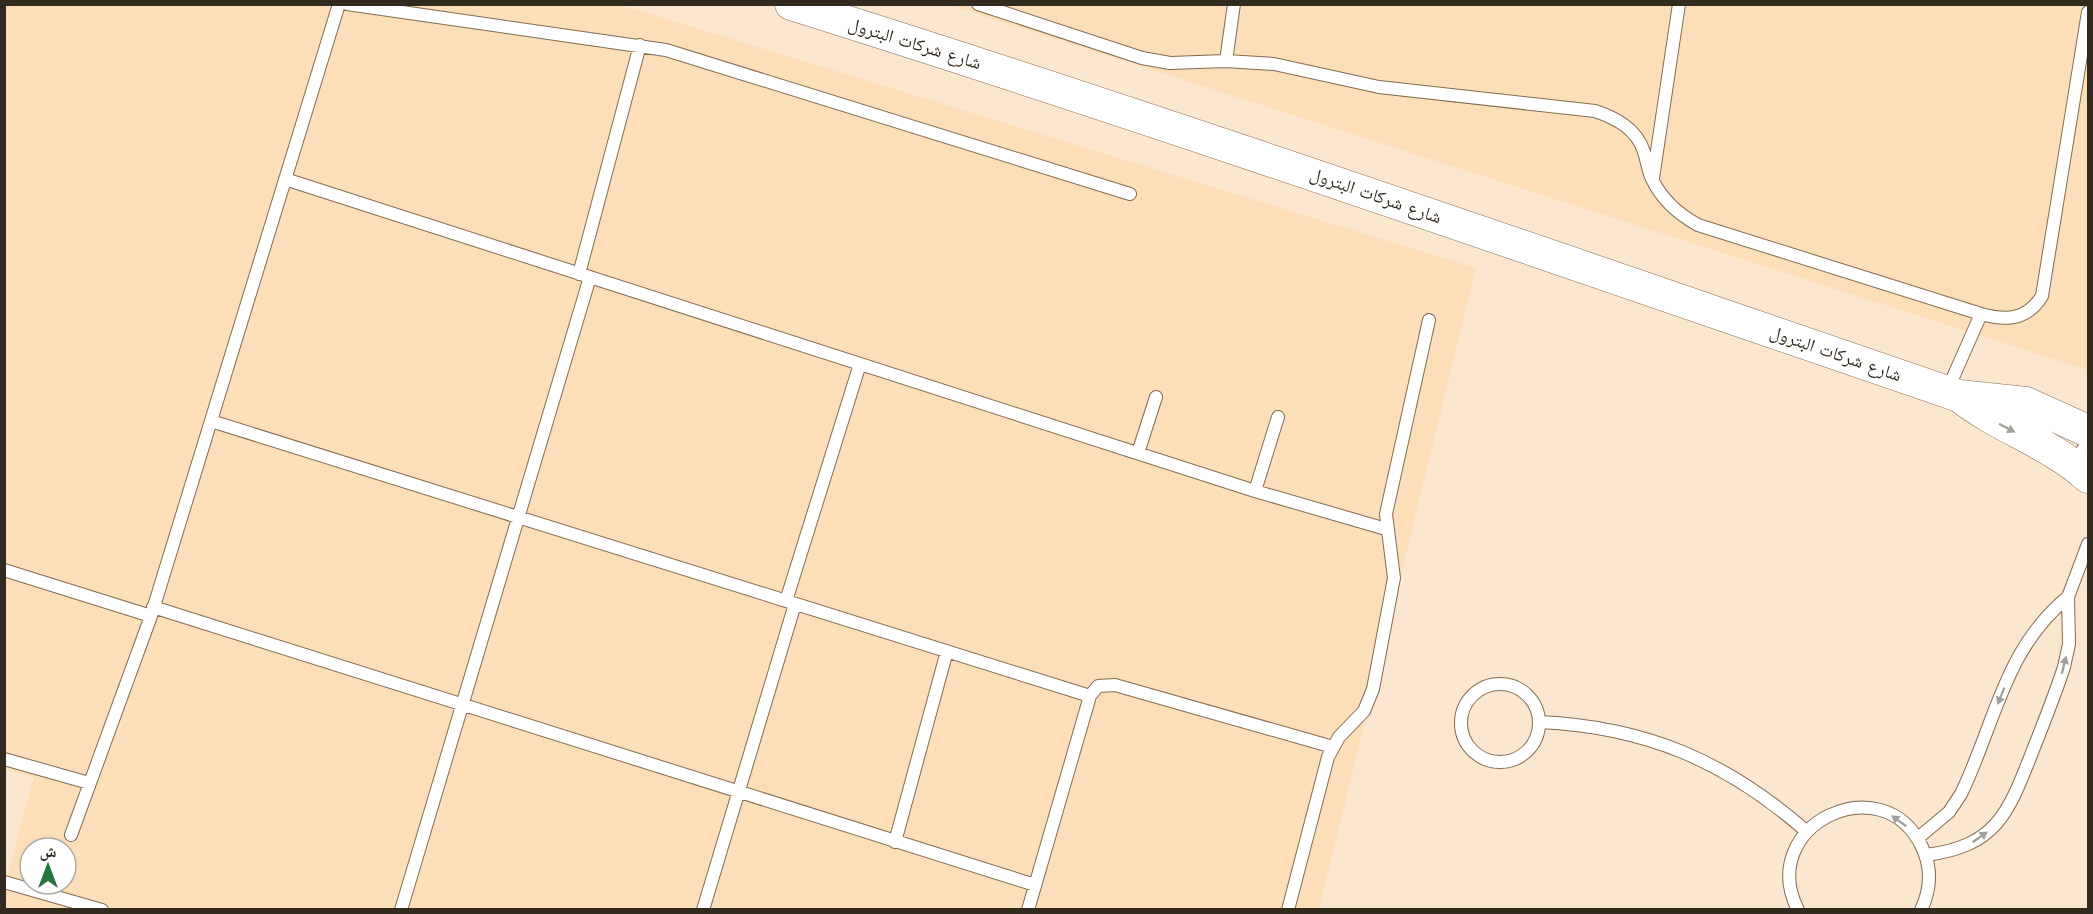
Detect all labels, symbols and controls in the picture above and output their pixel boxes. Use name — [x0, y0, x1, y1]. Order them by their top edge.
street label: شارع شركات البترول — [846, 13, 984, 74]
street label: شارع شركات البترول — [1307, 163, 1445, 228]
street label: شارع شركات البترول — [1767, 321, 1905, 386]
one-way arrow — [1998, 423, 2016, 433]
one-way arrow — [2060, 655, 2070, 674]
one-way arrow — [1996, 687, 2005, 705]
one-way arrow — [1892, 815, 1908, 827]
one-way arrow — [1972, 831, 1988, 843]
north arrow — [18, 836, 78, 896]
text: ش — [40, 842, 57, 861]

